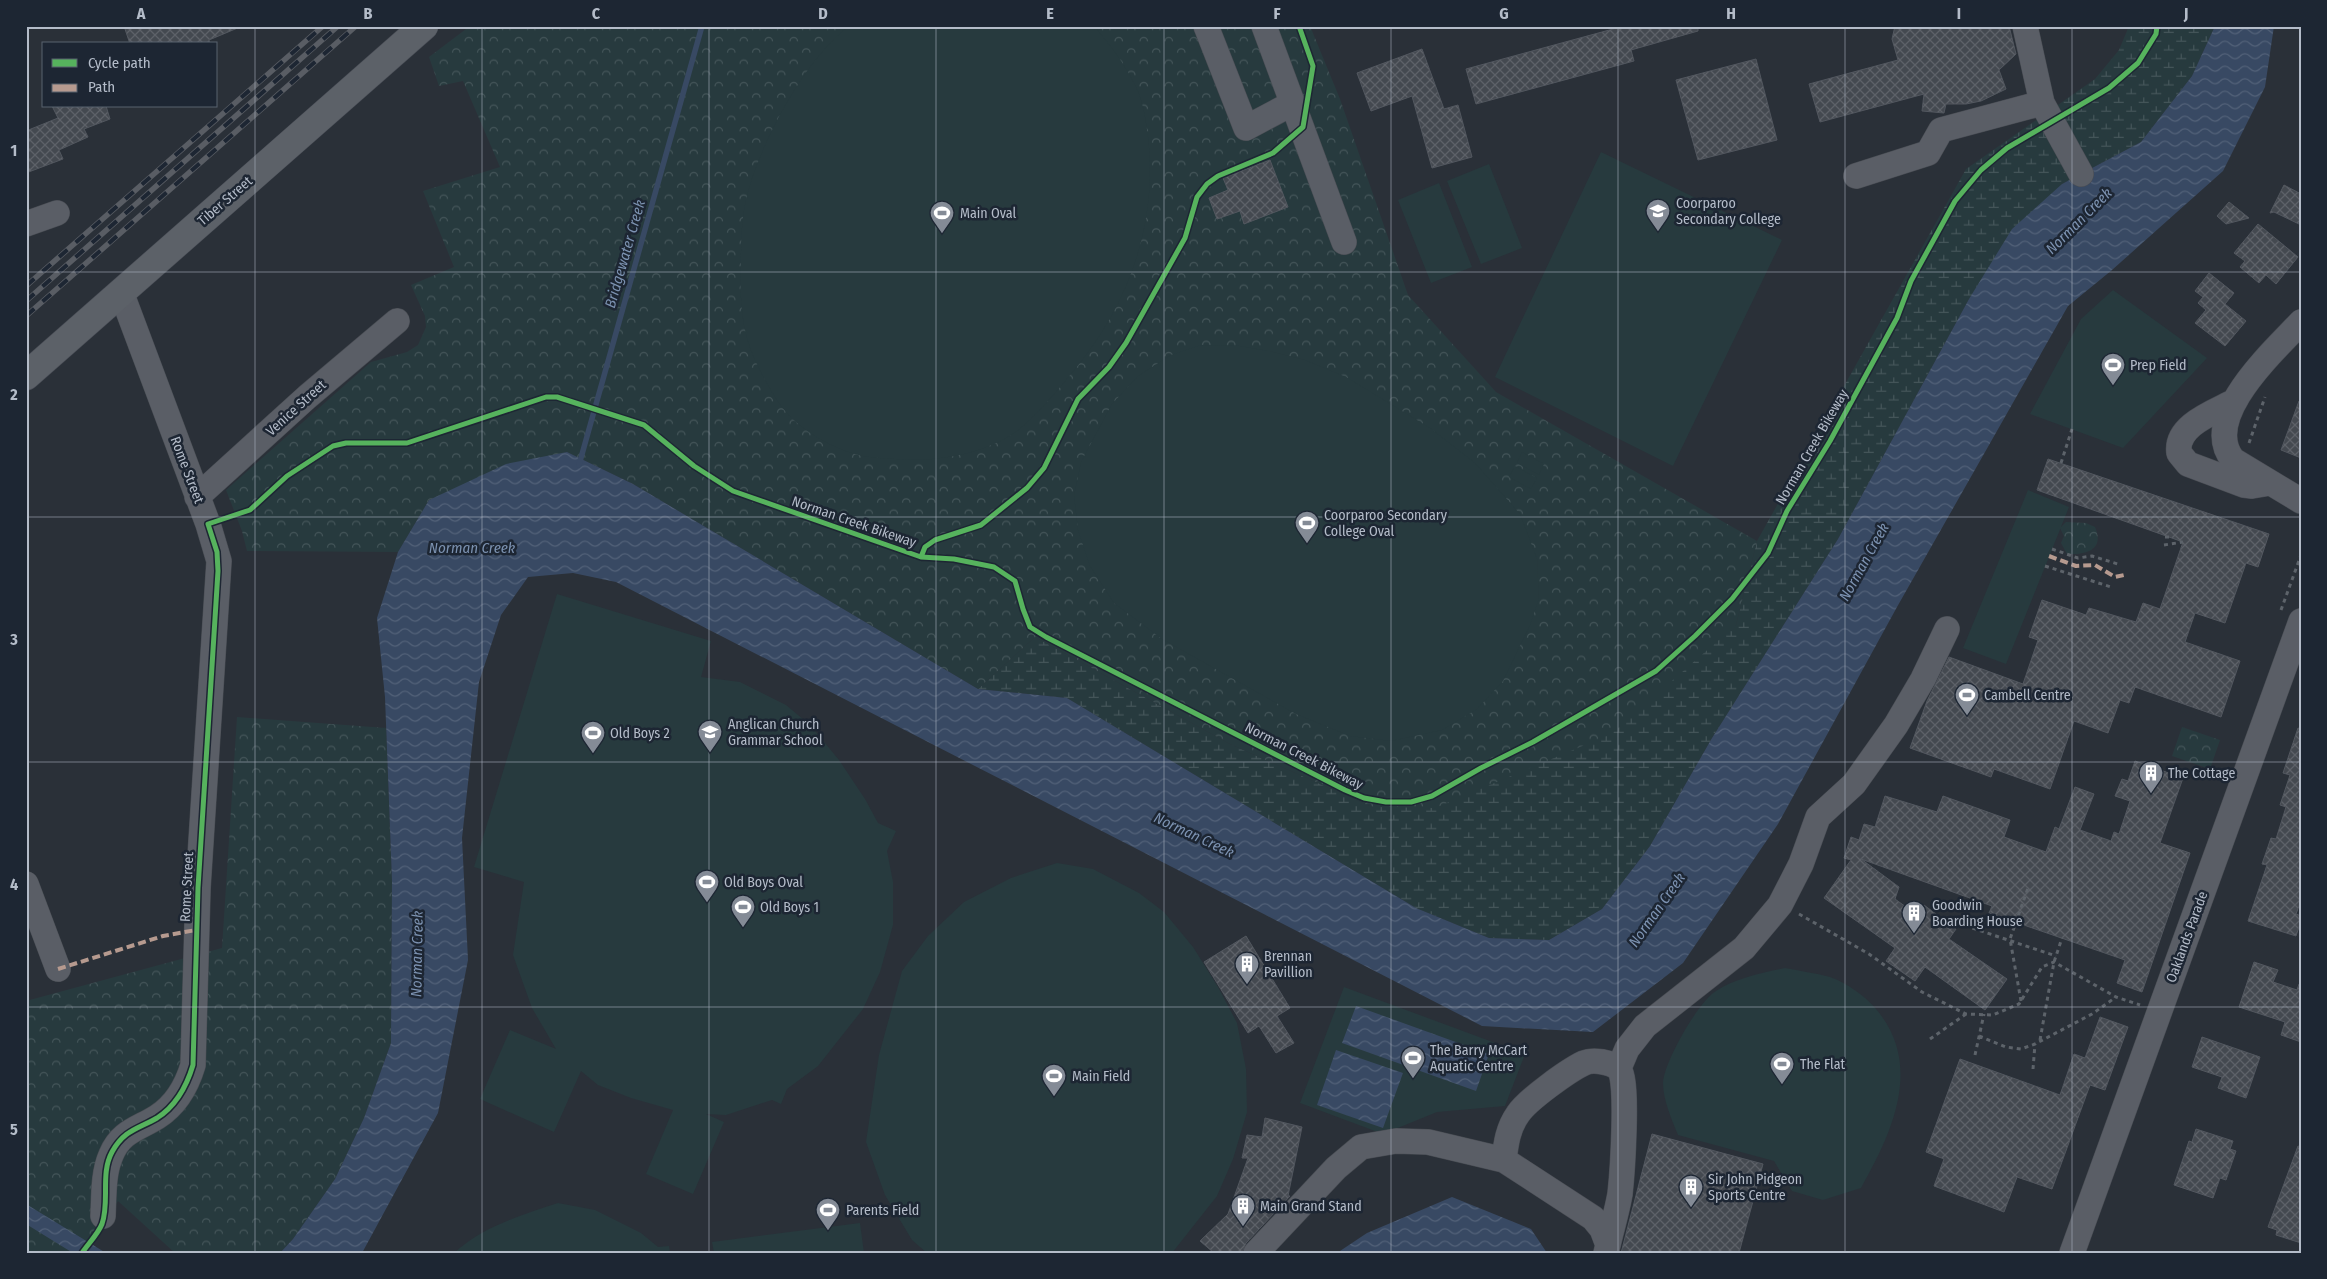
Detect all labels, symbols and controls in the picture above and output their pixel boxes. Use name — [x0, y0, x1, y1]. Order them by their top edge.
text: A — [136, 4, 146, 23]
text: B — [364, 4, 373, 23]
text: C — [592, 4, 601, 23]
text: D — [818, 4, 828, 23]
text: E — [1046, 4, 1054, 23]
text: F — [1273, 4, 1281, 23]
text: G — [1499, 4, 1509, 23]
text: H — [1726, 4, 1736, 23]
text: I — [1957, 4, 1961, 23]
text: J — [2183, 4, 2188, 23]
legend — [42, 42, 218, 108]
text: Cycle path — [88, 54, 151, 72]
text: Path — [88, 78, 115, 96]
text: 1 — [11, 141, 17, 160]
street label: Tiber Street — [194, 172, 256, 229]
water label: Norman Creek — [2042, 184, 2116, 258]
place label: Coorparoo Secondary College — [1676, 195, 1781, 228]
water label: Bridgewater Creek — [601, 197, 649, 310]
school or university icon: Coorparoo Secondary College — [1645, 198, 1671, 232]
sports icon: Main Oval — [929, 200, 955, 234]
place label: Main Oval — [960, 205, 1017, 222]
sports icon: Prep Field — [2100, 352, 2126, 386]
place label: Prep Field — [2130, 357, 2186, 374]
street label: Venice Street — [262, 376, 330, 439]
text: 2 — [9, 385, 18, 404]
street label: Norman Creek Bikeway — [1772, 386, 1852, 508]
street label: Rome Street — [166, 434, 208, 506]
street label: Norman Creek Bikeway — [790, 493, 919, 552]
place label: Coorparoo Secondary College Oval — [1324, 507, 1448, 540]
sports icon: Coorparoo Secondary College Oval — [1294, 510, 1320, 544]
water label: Norman Creek — [1835, 519, 1893, 604]
water label: Norman Creek — [429, 539, 516, 557]
text: 3 — [9, 630, 18, 649]
sports icon: Cambell Centre — [1954, 682, 1980, 716]
place label: Cambell Centre — [1984, 687, 2071, 704]
place label: Anglican Church Grammar School — [728, 716, 823, 749]
school or university icon: Anglican Church Grammar School — [697, 719, 723, 753]
street label: Norman Creek Bikeway — [1242, 719, 1367, 794]
sports icon: Old Boys 2 — [580, 720, 606, 754]
place label: Old Boys 2 — [610, 725, 670, 742]
building icon: The Cottage — [2138, 760, 2164, 794]
place label: The Cottage — [2168, 765, 2235, 782]
water label: Norman Creek — [1151, 809, 1237, 862]
street label: Rome Street — [177, 851, 197, 922]
sports icon: Old Boys Oval — [694, 869, 720, 903]
water label: Norman Creek — [1625, 869, 1689, 951]
place label: Old Boys Oval — [724, 874, 803, 891]
text: 4 — [10, 875, 18, 894]
street label: Oaklands Parade — [2163, 889, 2211, 985]
sports icon: Old Boys 1 — [730, 894, 756, 928]
place label: Goodwin Boarding House — [1932, 897, 2023, 930]
place label: Old Boys 1 — [760, 899, 819, 916]
building icon: Goodwin Boarding House — [1901, 900, 1927, 934]
water label: Norman Creek — [407, 910, 427, 997]
place label: Brennan Pavillion — [1264, 948, 1313, 981]
building icon: Brennan Pavillion — [1234, 951, 1260, 985]
place label: The Barry McCart Aquatic Centre — [1430, 1042, 1528, 1075]
sports icon: The Barry McCart Aquatic Centre — [1400, 1045, 1426, 1079]
sports icon: The Flat — [1769, 1051, 1795, 1085]
place label: The Flat — [1800, 1056, 1846, 1073]
sports icon: Main Field — [1041, 1063, 1067, 1097]
place label: Main Field — [1072, 1068, 1130, 1085]
text: 5 — [10, 1120, 18, 1139]
place label: Sir John Pidgeon Sports Centre — [1708, 1171, 1802, 1204]
building icon: Sir John Pidgeon Sports Centre — [1678, 1174, 1704, 1208]
building icon: Main Grand Stand — [1230, 1193, 1256, 1227]
sports icon: Parents Field — [815, 1197, 841, 1231]
place label: Main Grand Stand — [1260, 1198, 1362, 1215]
place label: Parents Field — [846, 1202, 919, 1219]

